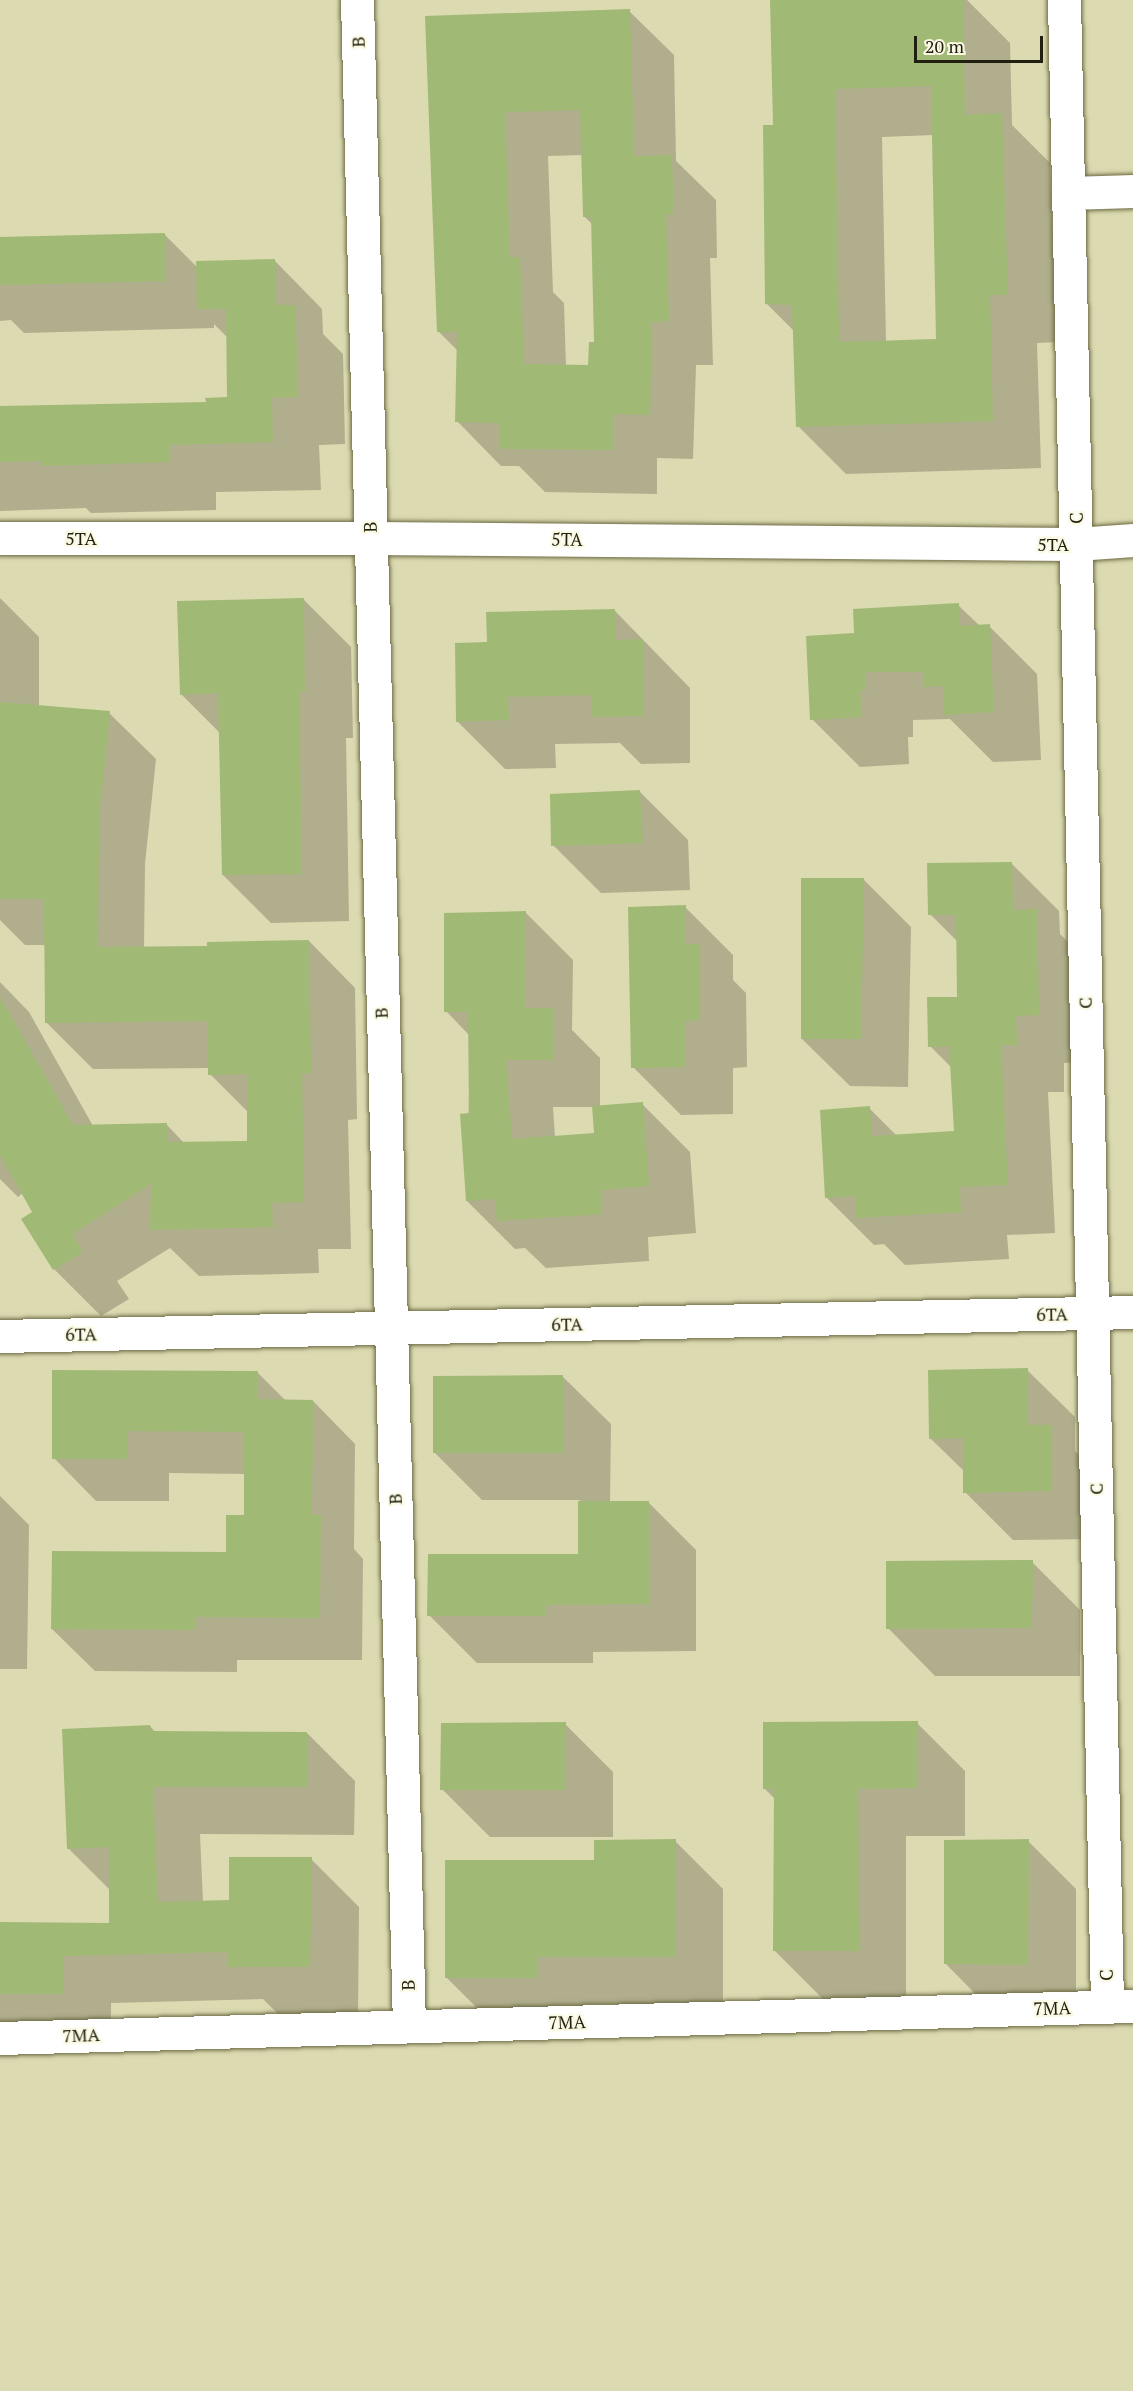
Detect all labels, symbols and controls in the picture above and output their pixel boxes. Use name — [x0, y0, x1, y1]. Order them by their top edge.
scale bar — [917, 24, 1046, 62]
text: 20 m — [925, 34, 964, 58]
street label: B — [347, 36, 369, 48]
street label: C — [1065, 512, 1087, 524]
street label: B — [359, 521, 381, 533]
street label: 5TA — [65, 527, 97, 549]
street label: 5TA — [551, 528, 583, 550]
street label: 5TA — [1037, 533, 1069, 555]
street label: C — [1074, 997, 1096, 1009]
street label: B — [370, 1007, 392, 1019]
street label: 6TA — [1036, 1303, 1068, 1325]
street label: 6TA — [551, 1313, 583, 1335]
street label: 6TA — [65, 1323, 97, 1345]
street label: C — [1085, 1483, 1107, 1495]
street label: B — [384, 1493, 406, 1505]
street label: C — [1095, 1969, 1117, 1981]
street label: B — [397, 1979, 419, 1991]
street label: 7MA — [1033, 1997, 1071, 2019]
street label: 7MA — [548, 2011, 586, 2033]
street label: 7MA — [62, 2024, 100, 2046]

